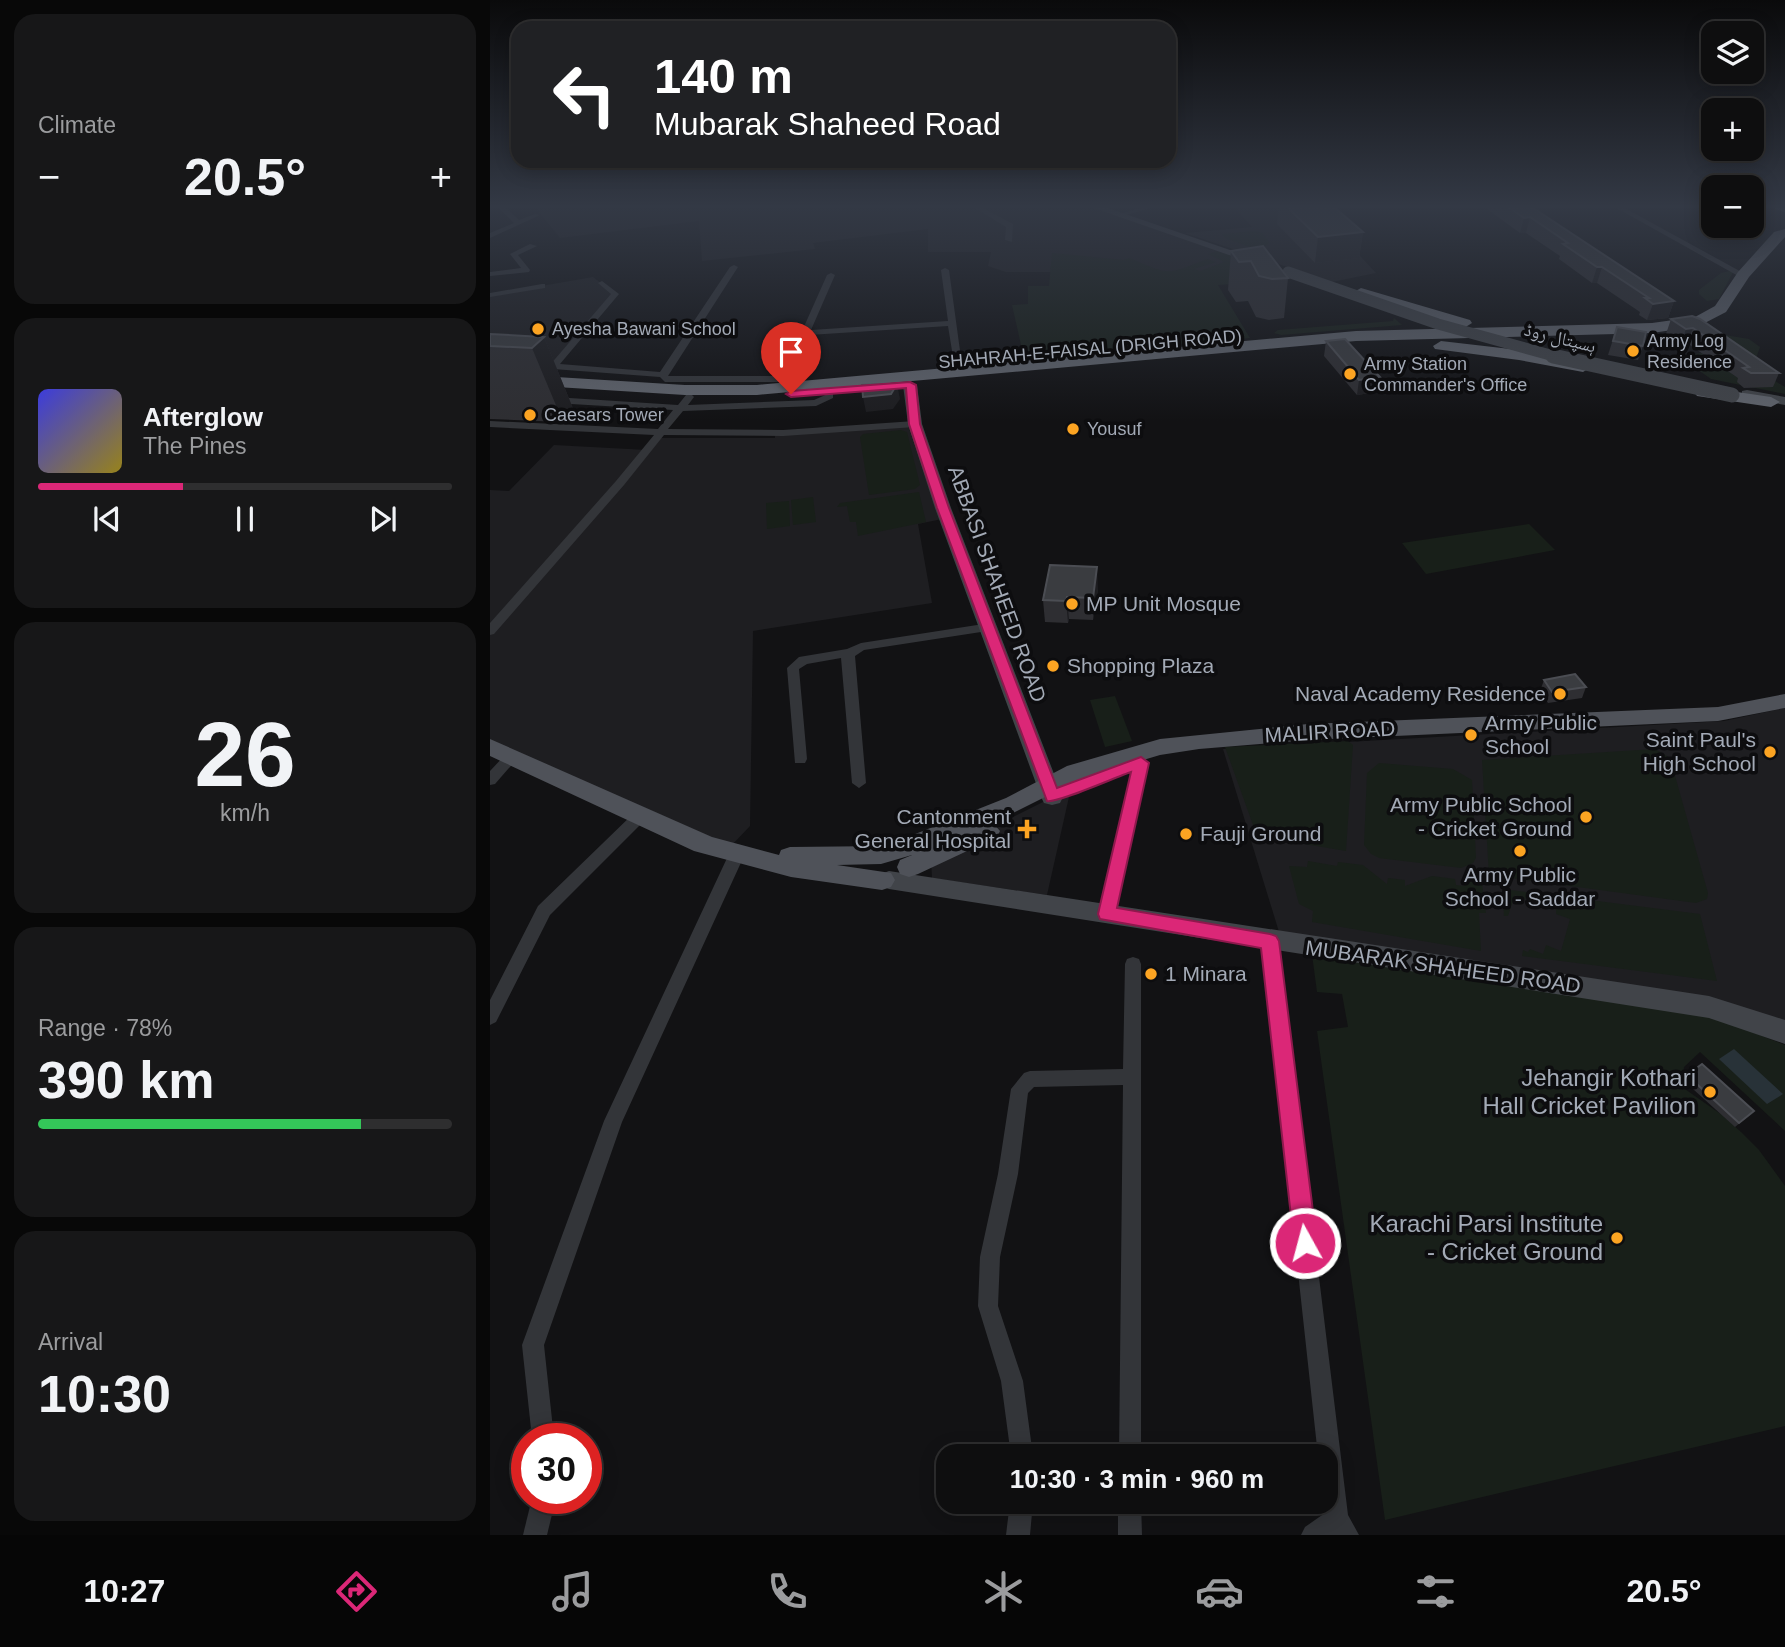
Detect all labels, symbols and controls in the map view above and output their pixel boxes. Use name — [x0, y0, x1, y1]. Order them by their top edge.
map controls — [1701, 21, 1764, 238]
button: layers — [1701, 21, 1764, 84]
icon: left — [539, 49, 630, 140]
text: 140 m — [654, 49, 793, 103]
button: + — [1701, 98, 1764, 161]
text: Mubarak Shaheed Road — [654, 106, 1001, 142]
text: Climate — [38, 112, 116, 138]
text: 20.5° — [184, 148, 306, 206]
text: − — [38, 156, 60, 198]
text: + — [430, 156, 452, 198]
button: − — [1701, 175, 1764, 238]
place label: Ayesha Bawani School — [552, 319, 736, 339]
street label: ہسپتال روڈ — [1522, 319, 1598, 358]
marker: Ayesha Bawani School — [530, 321, 546, 337]
pin — [761, 322, 821, 394]
street label: SHAHRAH-E-FAISAL (DRIGH ROAD) — [938, 326, 1242, 372]
place label: Army Log Residence — [1647, 331, 1732, 372]
icon: arrive — [772, 333, 810, 371]
marker: Army Log Residence — [1625, 343, 1641, 359]
place label: Army Station Commander's Office — [1364, 354, 1527, 395]
marker: Army Station Commander's Office — [1342, 366, 1358, 382]
text: Afterglow — [143, 402, 263, 432]
place label: Caesars Tower — [544, 405, 664, 425]
marker: Caesars Tower — [522, 407, 538, 423]
place label: Yousuf — [1087, 419, 1142, 439]
marker: Yousuf — [1065, 421, 1081, 437]
text: The Pines — [143, 433, 247, 459]
street label: ABBASI SHAHEED ROAD — [944, 463, 1051, 705]
icon: previous — [88, 500, 126, 538]
icon: pause — [226, 500, 264, 538]
icon: next — [364, 500, 402, 538]
place label: MP Unit Mosque — [1086, 592, 1241, 615]
marker: MP Unit Mosque — [1064, 596, 1080, 612]
place label: Shopping Plaza — [1067, 654, 1214, 677]
marker: Shopping Plaza — [1045, 658, 1061, 674]
place label: Naval Academy Residence — [1295, 682, 1546, 705]
marker: Naval Academy Residence — [1552, 686, 1568, 702]
text: 26 — [194, 704, 296, 805]
place label: Army Public School — [1485, 711, 1597, 758]
street label: MALIR ROAD — [1264, 717, 1396, 746]
marker: Army Public School — [1463, 727, 1479, 743]
place label: Saint Paul's High School — [1643, 728, 1756, 775]
marker: Saint Paul's High School — [1762, 744, 1778, 760]
place label: Army Public School - Cricket Ground — [1390, 793, 1572, 840]
text: km/h — [220, 800, 270, 826]
place label: Cantonment General Hospital — [855, 805, 1011, 852]
marker: Army Public School - Cricket Ground — [1578, 809, 1594, 825]
marker: Cantonment General Hospital — [1017, 819, 1037, 839]
place label: Fauji Ground — [1200, 822, 1321, 845]
marker: Fauji Ground — [1178, 826, 1194, 842]
marker: Army Public School - Saddar — [1512, 843, 1528, 859]
place label: Army Public School - Saddar — [1445, 863, 1595, 910]
street label: MUBARAK SHAHEED ROAD — [1304, 936, 1582, 997]
place label: 1 Minara — [1165, 962, 1247, 985]
marker: 1 Minara — [1143, 966, 1159, 982]
text: Range · 78% — [38, 1015, 172, 1041]
text: 390 km — [38, 1051, 214, 1109]
place label: Jehangir Kothari Hall Cricket Pavilion — [1483, 1064, 1696, 1119]
marker: Jehangir Kothari Hall Cricket Pavilion — [1702, 1084, 1718, 1100]
position arrow — [1268, 1206, 1342, 1280]
place label: Karachi Parsi Institute - Cricket Ground — [1370, 1210, 1603, 1265]
marker: Karachi Parsi Institute - Cricket Ground — [1609, 1230, 1625, 1246]
text: Arrival — [38, 1329, 103, 1355]
text: 10:30 — [38, 1365, 171, 1423]
speed limit sign: 30 — [511, 1423, 602, 1514]
text: 10:30 · 3 min · 960 m — [1010, 1464, 1264, 1494]
icon: directions — [332, 1567, 381, 1616]
icon: music — [548, 1567, 597, 1616]
icon: phone — [763, 1567, 812, 1616]
icon: climate — [979, 1567, 1028, 1616]
icon: car — [1195, 1567, 1244, 1616]
icon: filters — [1411, 1567, 1460, 1616]
text: 10:27 — [83, 1573, 165, 1609]
text: 20.5° — [1626, 1573, 1702, 1609]

